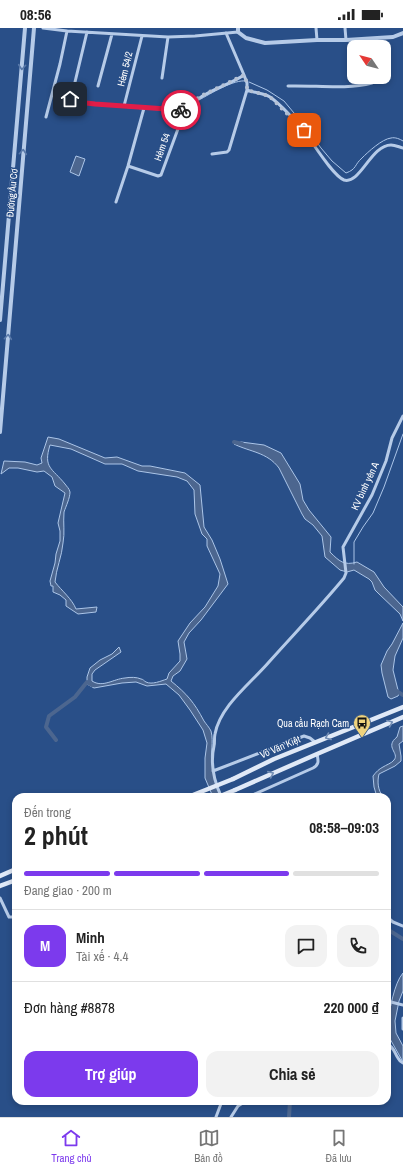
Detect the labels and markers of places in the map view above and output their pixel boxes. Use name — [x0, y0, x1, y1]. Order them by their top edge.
pin — [53, 82, 87, 116]
pin — [287, 113, 321, 147]
bus stop icon: Qua cầu Rạch Cam — [352, 713, 372, 738]
place label: Qua cầu Rạch Cam — [277, 717, 349, 730]

